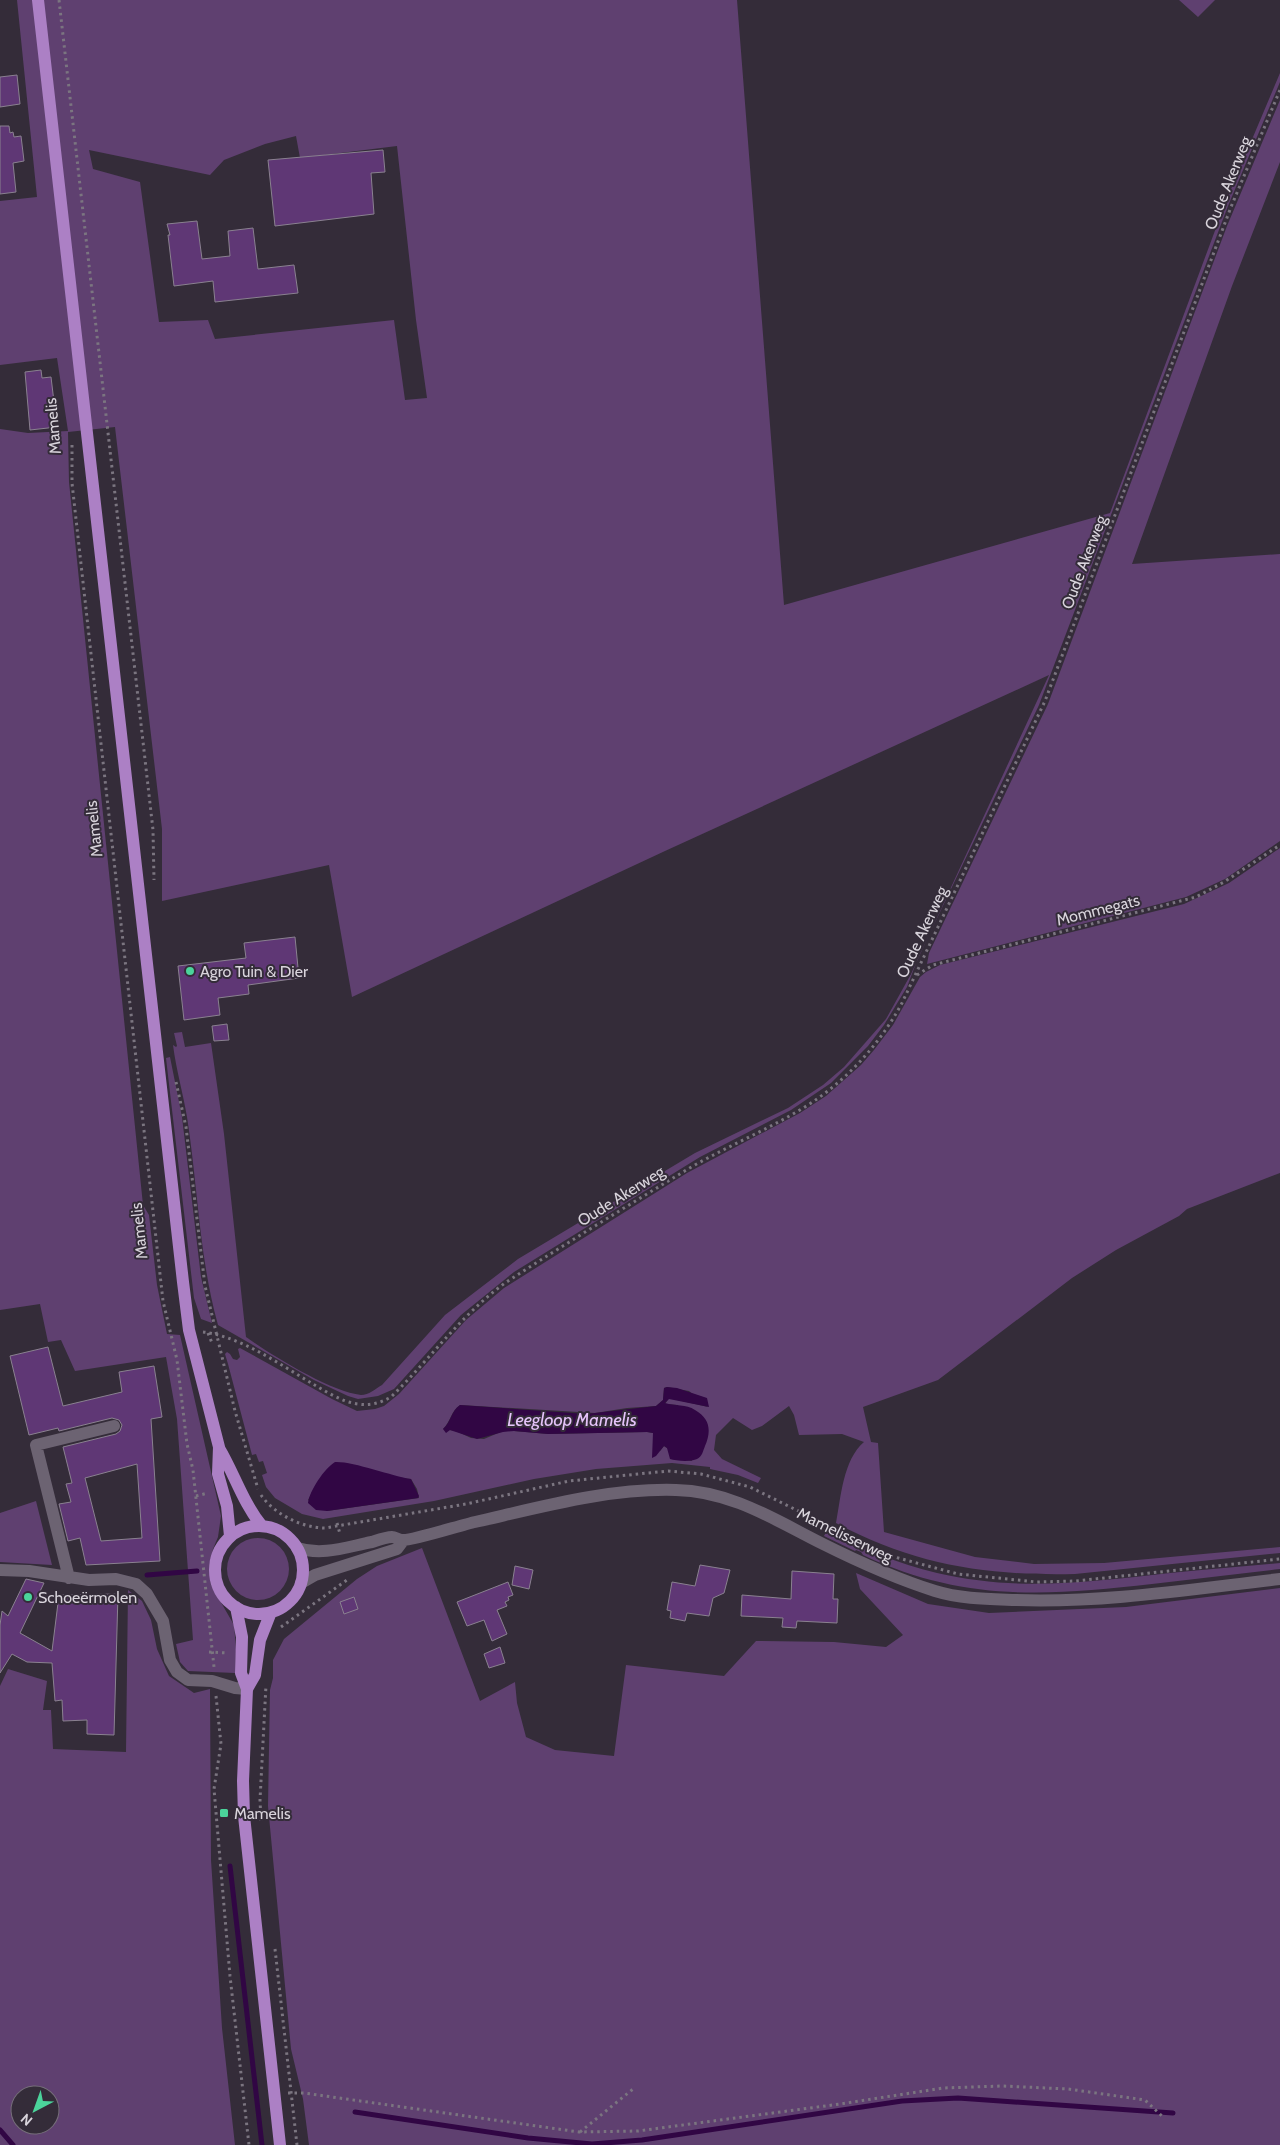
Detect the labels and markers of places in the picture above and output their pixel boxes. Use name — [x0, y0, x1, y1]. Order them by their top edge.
place label: Agro Tuin & Dier — [200, 962, 309, 981]
marker: Agro Tuin & Dier — [184, 965, 196, 977]
place label: Schoeërmolen — [38, 1588, 137, 1607]
marker: Schoeërmolen — [22, 1591, 34, 1603]
place label: Mamelis — [234, 1804, 291, 1823]
marker: Mamelis — [218, 1807, 230, 1819]

